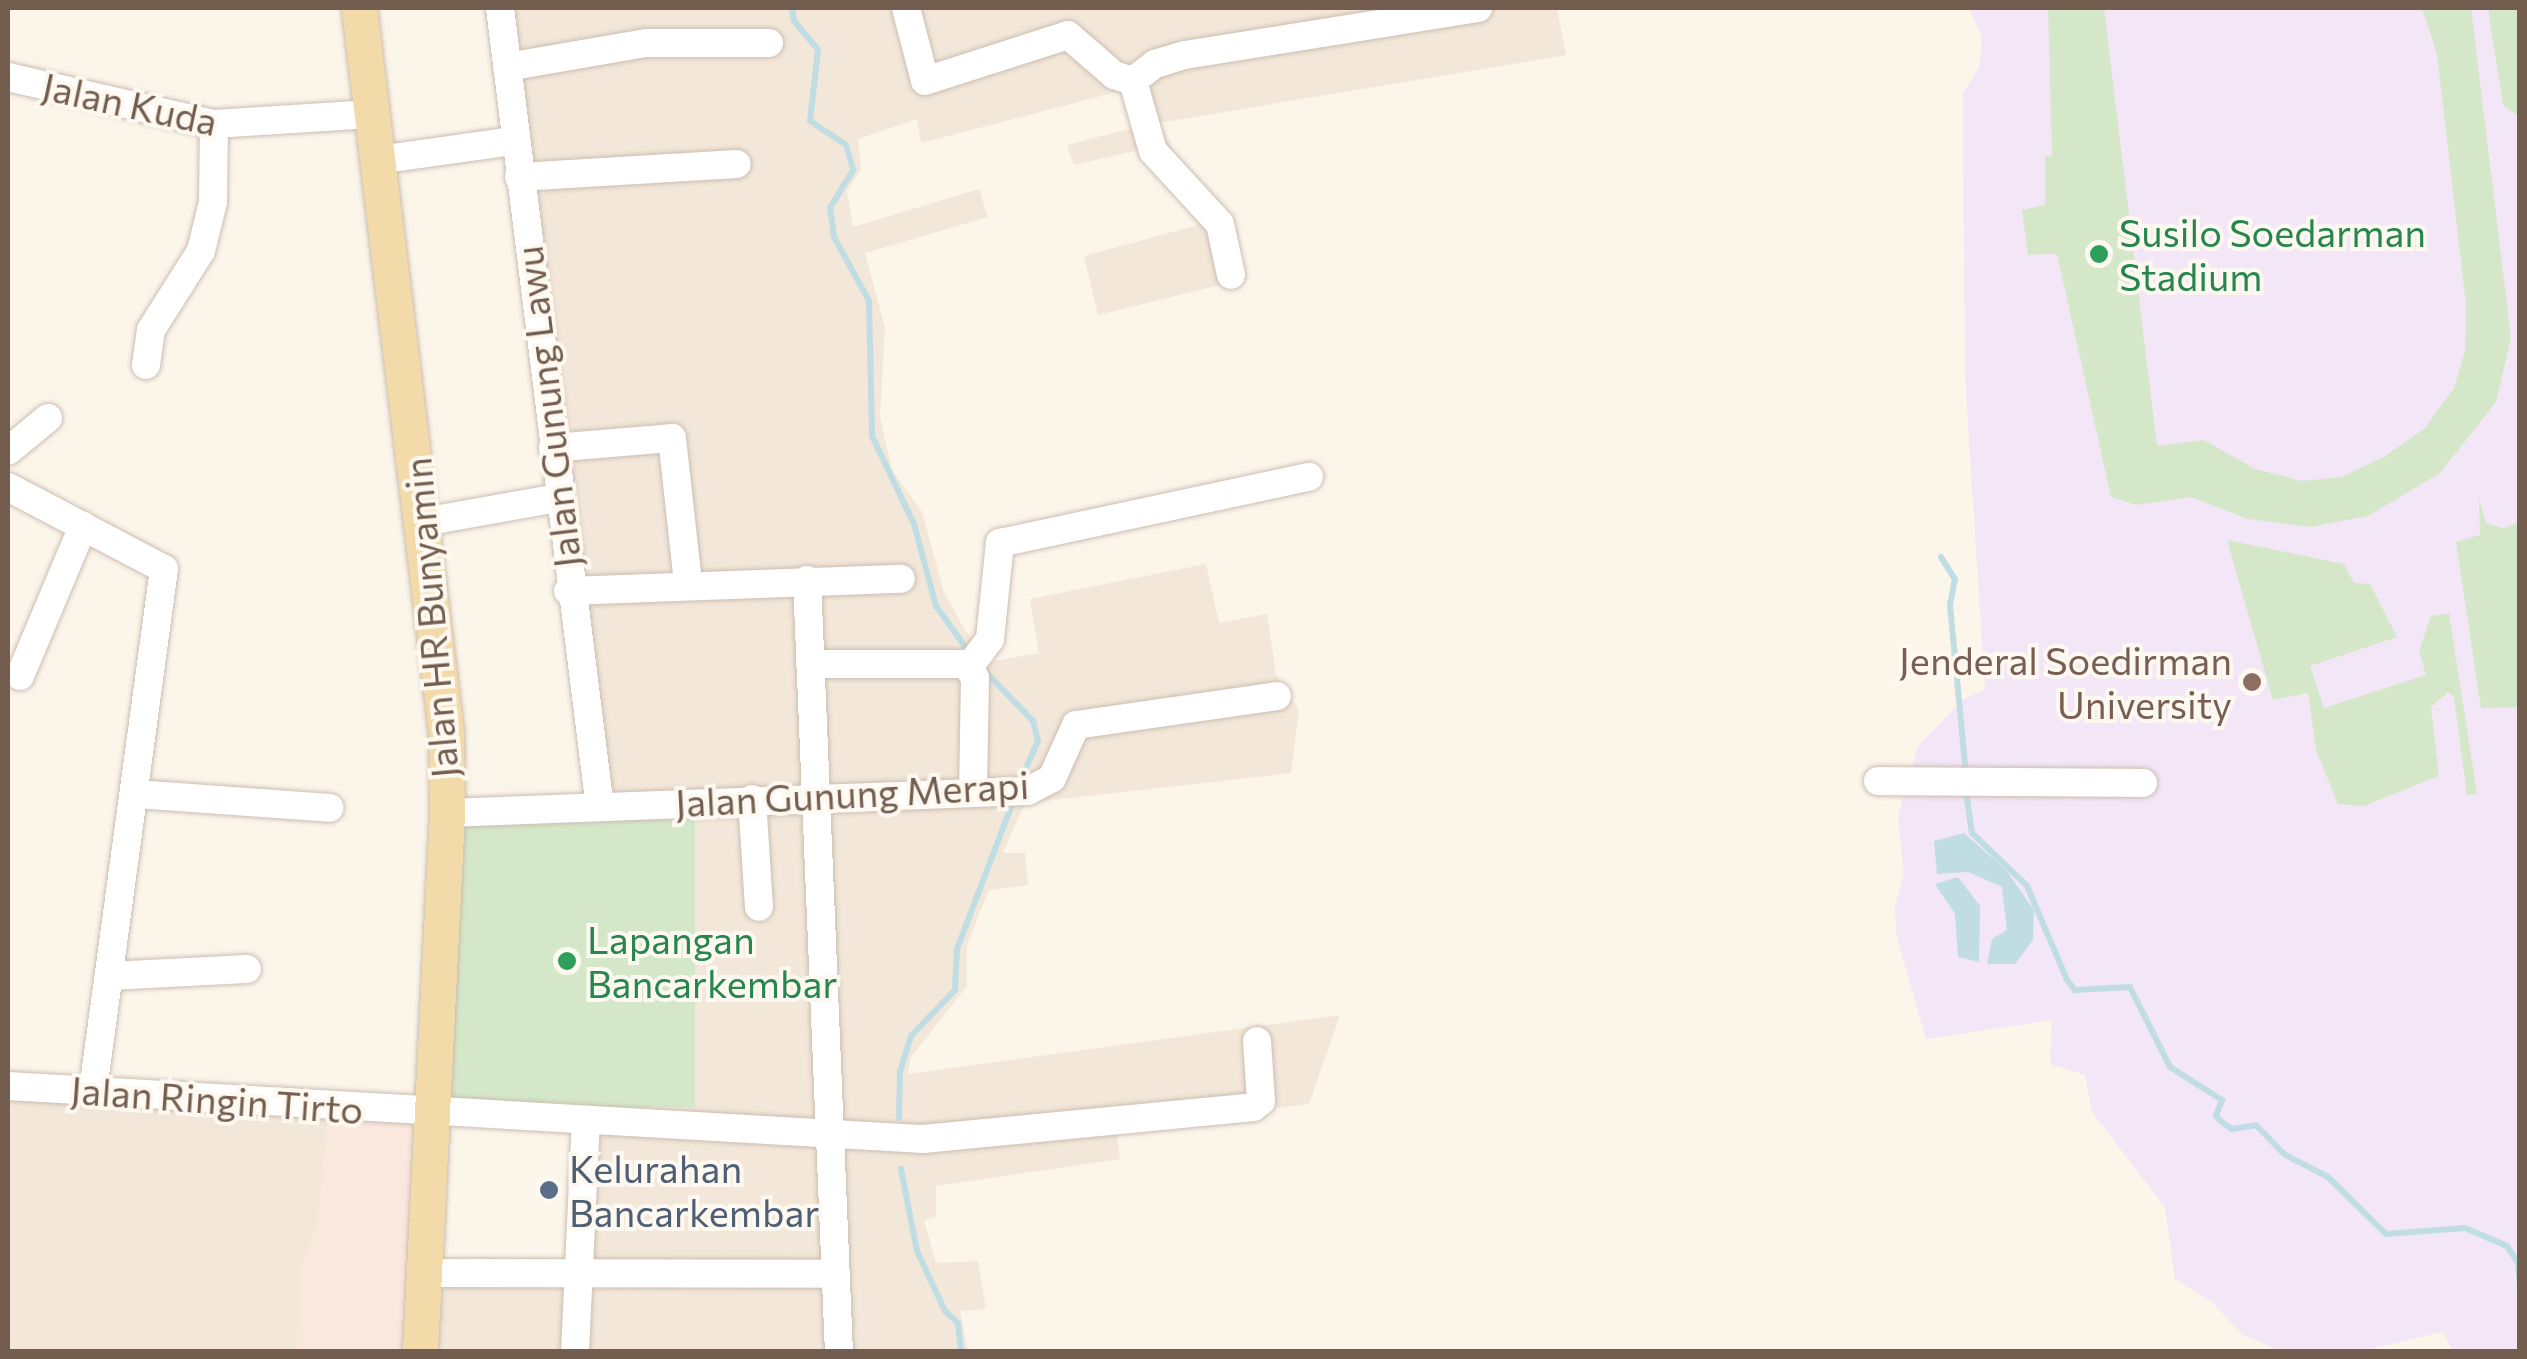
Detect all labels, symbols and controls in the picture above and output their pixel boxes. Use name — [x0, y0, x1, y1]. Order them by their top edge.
street label: Jalan Kuda — [38, 62, 222, 144]
place label: Susilo Soedarman Stadium — [2119, 209, 2426, 298]
street label: Jalan Gunung Lawu — [505, 243, 589, 571]
marker: Susilo Soedarman Stadium — [2088, 243, 2110, 265]
street label: Jalan HR Bunyamin — [393, 456, 467, 780]
place label: Jenderal Soedirman University — [1899, 637, 2232, 726]
marker: Jenderal Soedirman University — [2241, 671, 2263, 693]
street label: Jalan Gunung Merapi — [674, 761, 1030, 825]
place label: Lapangan Bancarkembar — [587, 916, 837, 1006]
marker: Lapangan Bancarkembar — [556, 950, 578, 972]
street label: Jalan Ringin Tirto — [69, 1066, 365, 1132]
place label: Kelurahan Bancarkembar — [569, 1145, 819, 1234]
marker: Kelurahan Bancarkembar — [538, 1179, 560, 1201]

